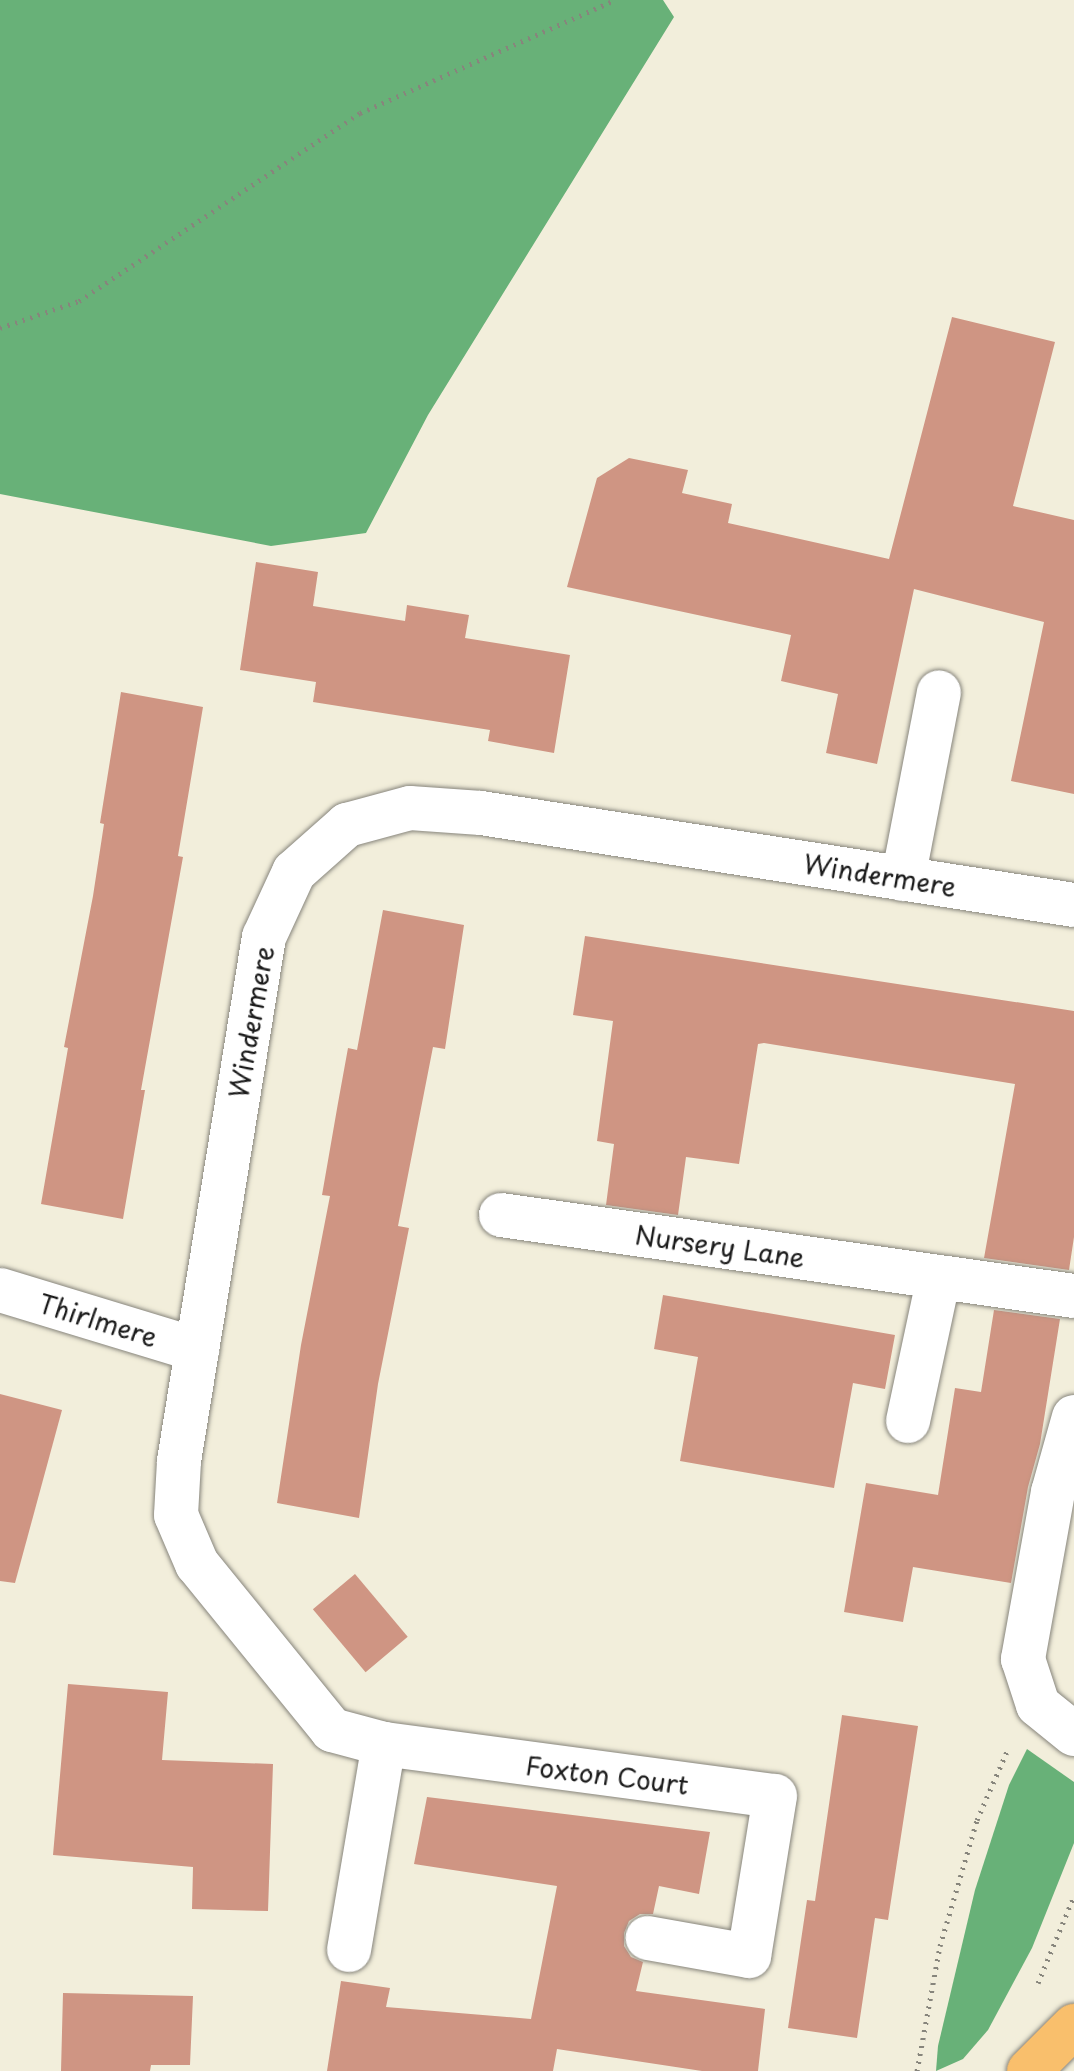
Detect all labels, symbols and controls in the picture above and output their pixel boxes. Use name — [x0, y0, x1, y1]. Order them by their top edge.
street label: Windermere — [802, 848, 958, 902]
street label: Windermere — [222, 943, 280, 1101]
street label: Nursery Lane — [634, 1219, 806, 1273]
street label: Thirlmere — [35, 1287, 161, 1353]
street label: Foxton Court — [524, 1750, 690, 1800]

